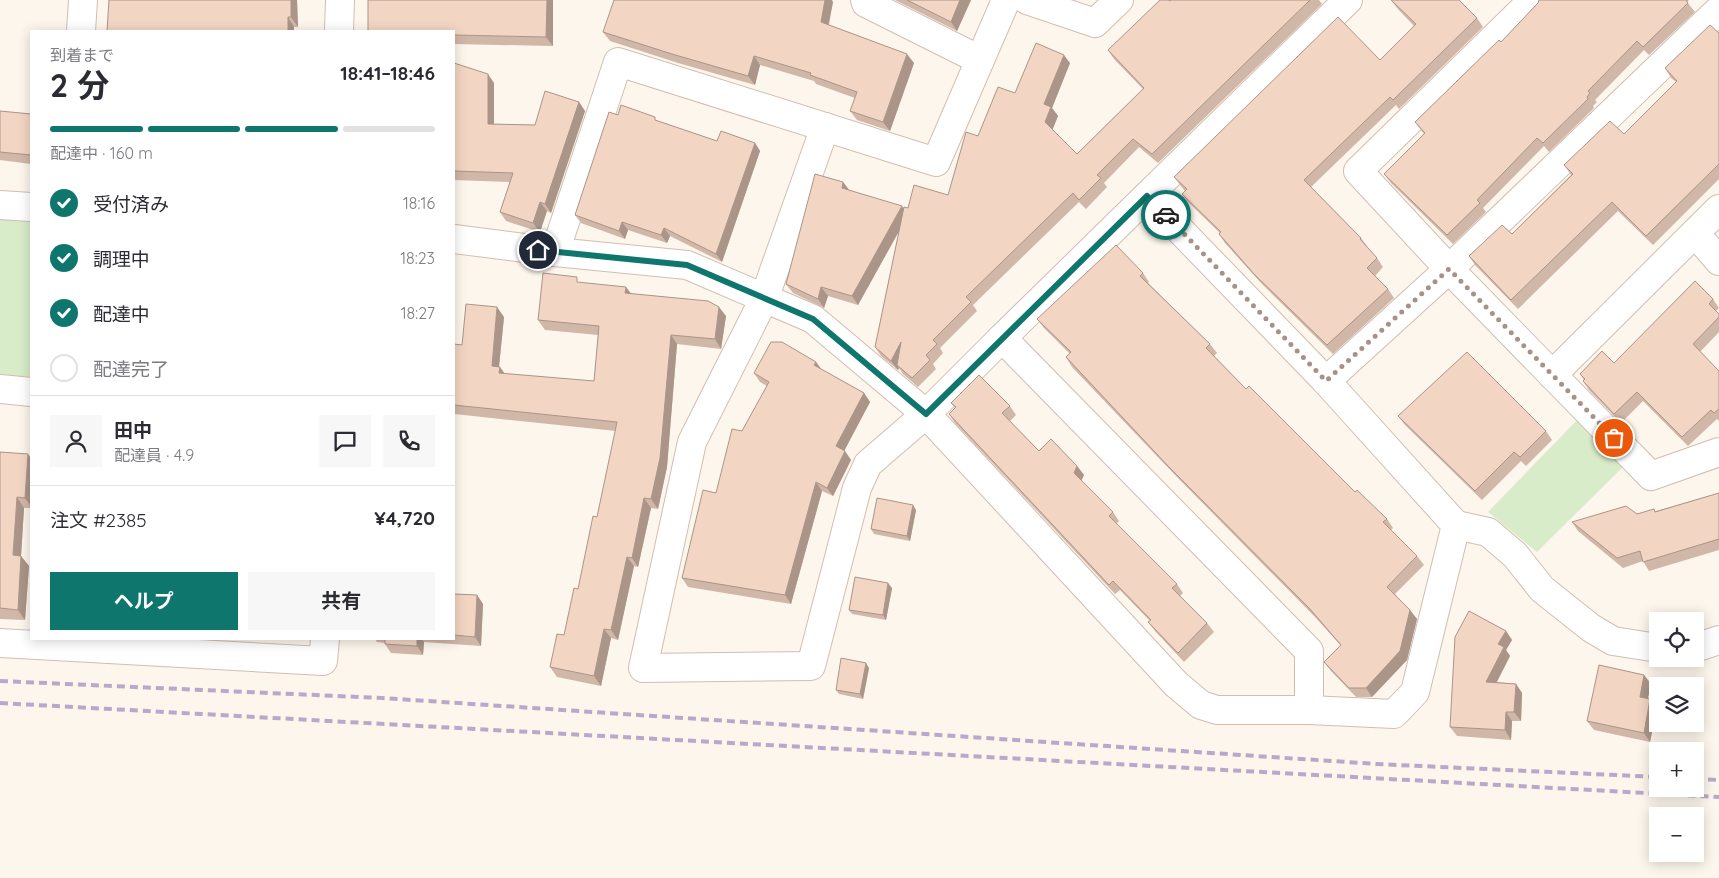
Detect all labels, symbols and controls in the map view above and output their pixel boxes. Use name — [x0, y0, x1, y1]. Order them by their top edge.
text: 到着まで — [50, 45, 114, 65]
text: 18:41–18:46 — [340, 61, 435, 85]
text: 2 分 — [50, 65, 109, 105]
text: 配達中 · 160 m — [50, 143, 153, 163]
icon: check — [50, 189, 78, 217]
courier — [1141, 190, 1191, 240]
text: 受付済み — [93, 192, 169, 216]
text: 18:16 — [403, 193, 435, 213]
icon: car — [1152, 201, 1180, 229]
pin — [517, 229, 559, 271]
icon: home — [524, 236, 552, 264]
icon: check — [50, 244, 78, 272]
text: 調理中 — [93, 247, 150, 271]
text: 18:23 — [400, 248, 435, 268]
icon: check — [50, 299, 78, 327]
text: 配達中 — [93, 302, 150, 326]
text: 18:27 — [401, 303, 435, 323]
text: 配達完了 — [93, 357, 169, 381]
button: person — [50, 415, 102, 467]
button: chat — [319, 415, 371, 467]
button: phone — [383, 415, 435, 467]
pin — [1593, 417, 1635, 459]
text: 田中 — [114, 418, 152, 442]
icon: bag — [1600, 424, 1628, 452]
text: 配達員 · 4.9 — [114, 445, 194, 465]
text: ¥4,720 — [374, 506, 435, 530]
text: 注文 #2385 — [50, 508, 147, 532]
button: ヘルプ — [50, 572, 238, 630]
button: 共有 — [248, 572, 435, 630]
map controls — [1649, 612, 1704, 862]
button: locate — [1649, 612, 1704, 667]
button: layers — [1649, 677, 1704, 732]
button: + — [1649, 742, 1704, 797]
button: − — [1649, 807, 1704, 862]

